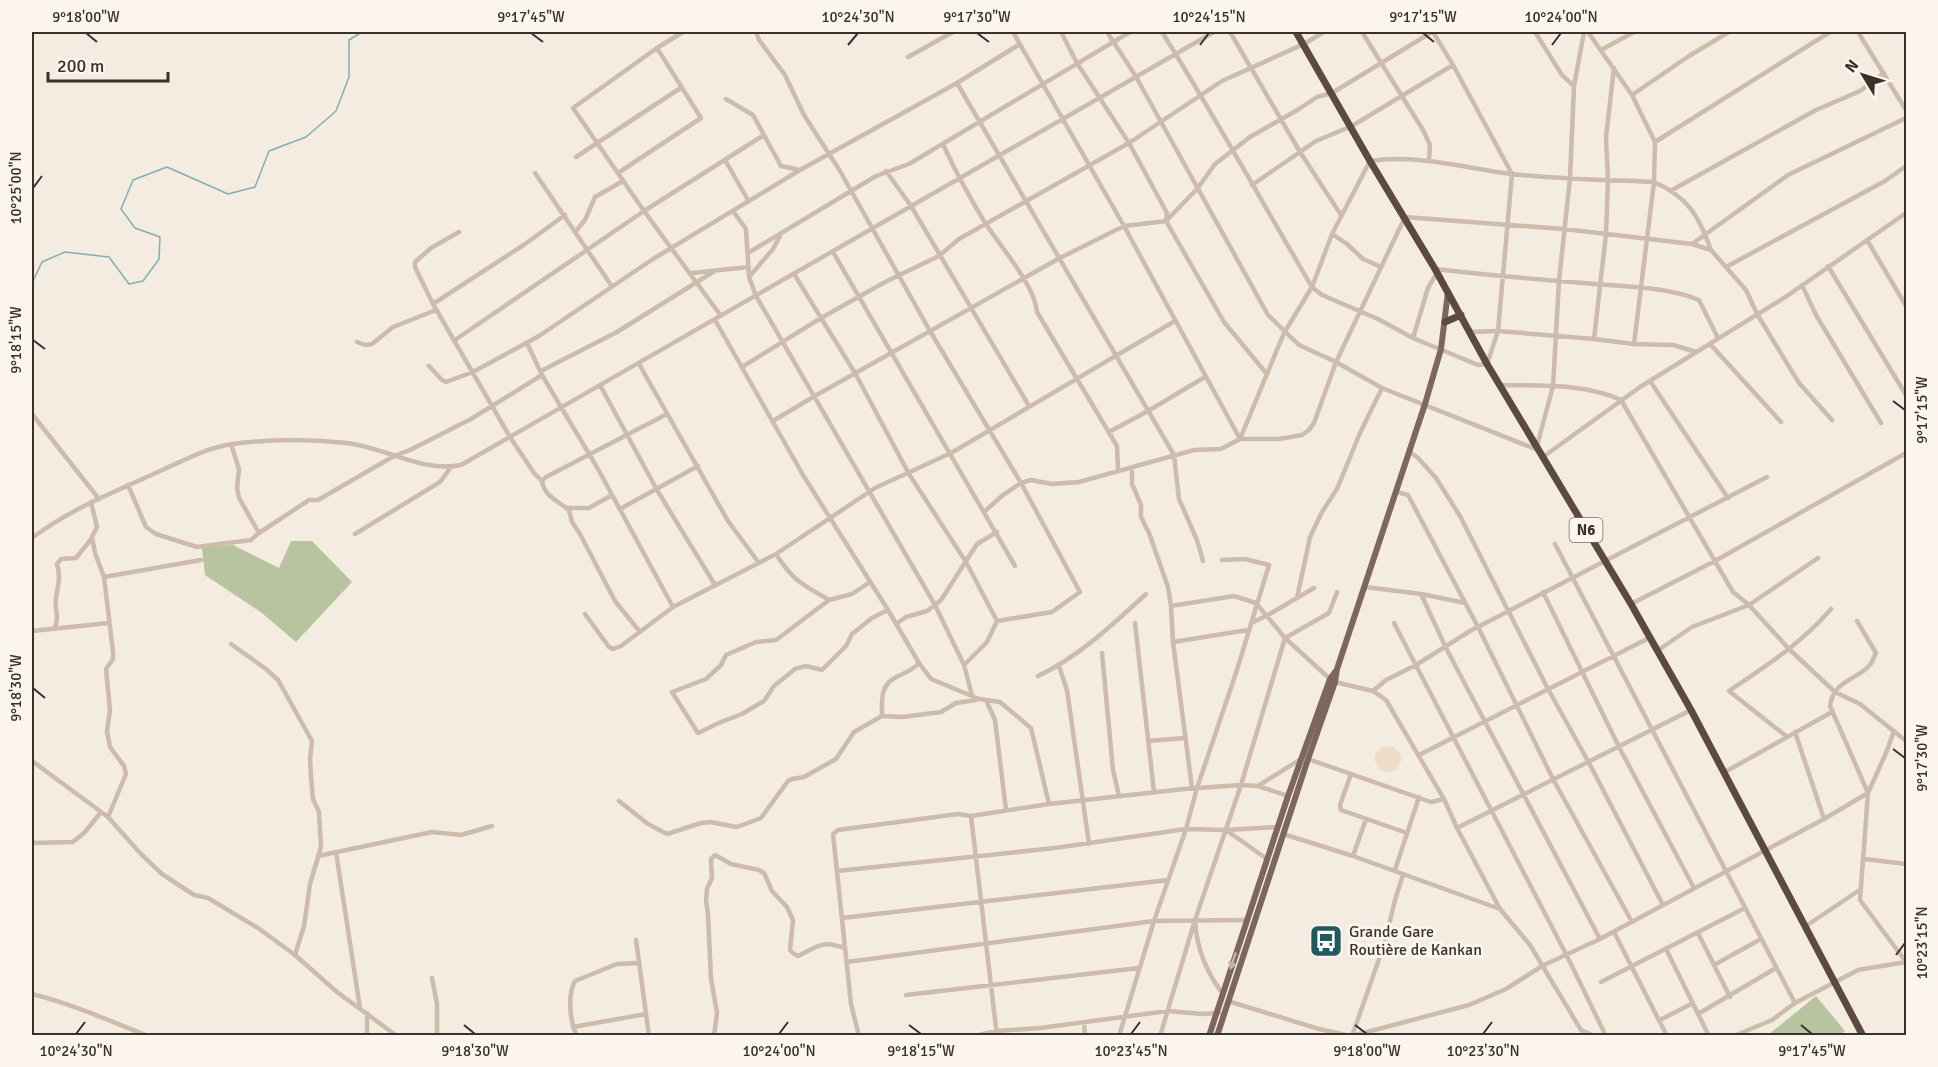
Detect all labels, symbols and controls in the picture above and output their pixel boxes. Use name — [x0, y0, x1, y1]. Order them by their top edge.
text: 9°18'00"W — [52, 8, 120, 26]
text: 9°17'45"W — [497, 8, 565, 26]
text: 10°24'30"N — [821, 8, 895, 26]
text: 9°17'30"W — [943, 8, 1011, 26]
text: 10°24'15"N — [1172, 8, 1246, 26]
text: 9°17'15"W — [1389, 8, 1457, 26]
text: 10°24'00"N — [1524, 8, 1598, 26]
scale bar — [48, 45, 168, 83]
north arrow — [1833, 45, 1893, 105]
text: 200 m — [57, 55, 104, 77]
text: N — [1841, 56, 1863, 77]
text: 10°25'00"N — [7, 151, 25, 225]
text: 9°18'15"W — [7, 306, 25, 374]
text: 9°17'15"W — [1913, 376, 1931, 444]
road number: N6 — [1570, 518, 1602, 542]
text: 9°18'30"W — [7, 654, 25, 722]
text: 9°17'30"W — [1913, 724, 1931, 792]
text: 10°23'15"N — [1913, 906, 1931, 980]
place label: Grande Gare Routière de Kankan — [1349, 922, 1482, 960]
bus stop icon: Grande Gare Routière de Kankan — [1308, 923, 1344, 959]
one-way arrow — [1228, 952, 1238, 970]
text: 10°24'30"N — [39, 1042, 113, 1060]
text: 9°18'30"W — [441, 1042, 509, 1060]
text: 10°24'00"N — [742, 1042, 816, 1060]
text: 9°18'15"W — [887, 1042, 955, 1060]
text: 10°23'45"N — [1094, 1042, 1168, 1060]
text: 9°18'00"W — [1333, 1042, 1401, 1060]
text: 10°23'30"N — [1446, 1042, 1520, 1060]
text: 9°17'45"W — [1778, 1042, 1846, 1060]

